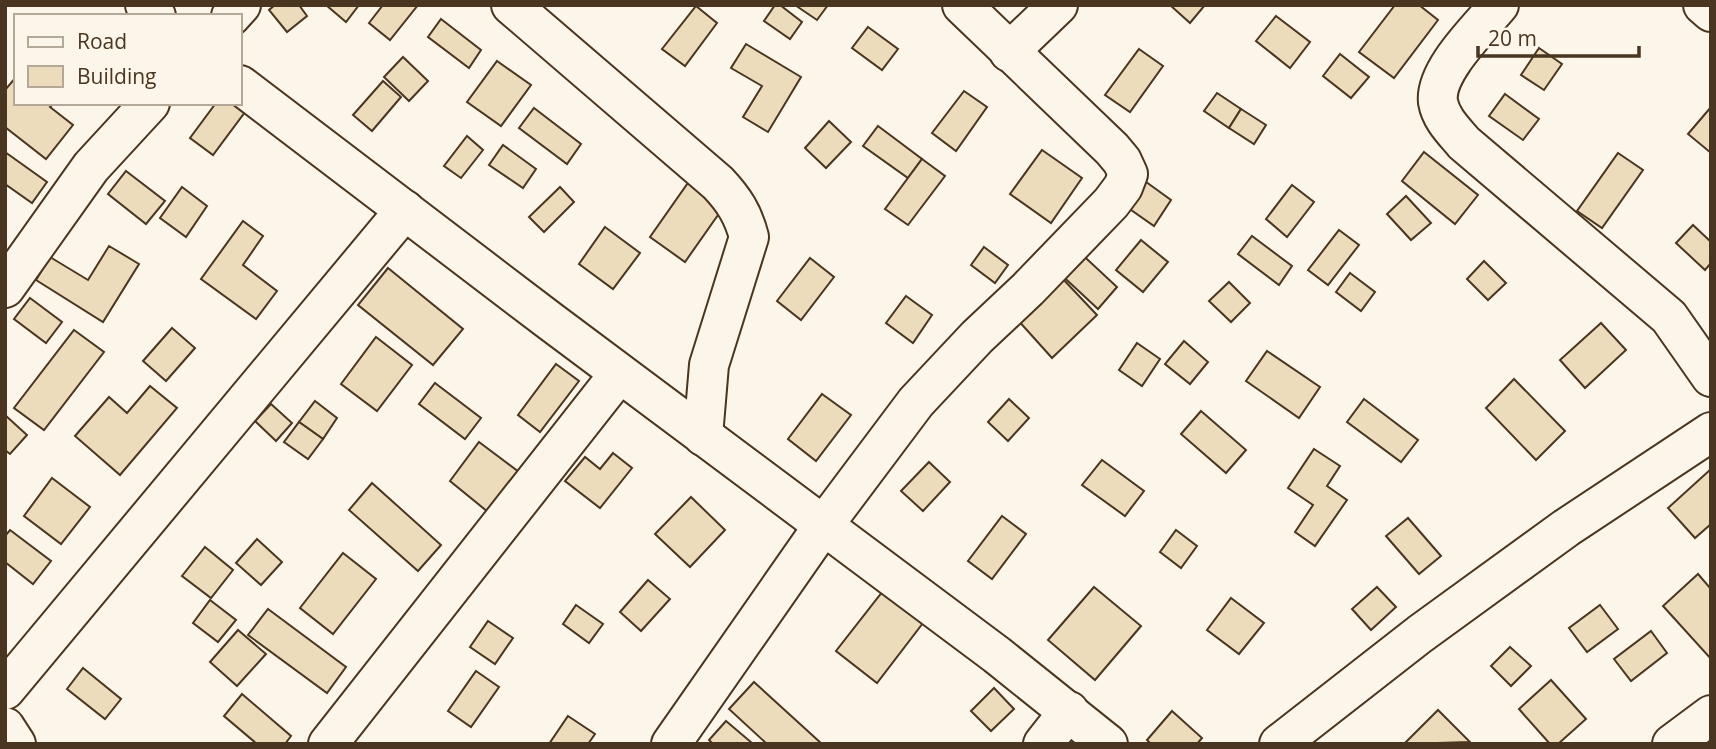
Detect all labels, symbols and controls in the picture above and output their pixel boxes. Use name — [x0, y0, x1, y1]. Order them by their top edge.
legend — [14, 14, 242, 105]
scale bar — [1478, 14, 1639, 58]
text: 20 m — [1488, 24, 1537, 52]
text: Road — [77, 27, 127, 55]
text: Building — [77, 62, 156, 90]

